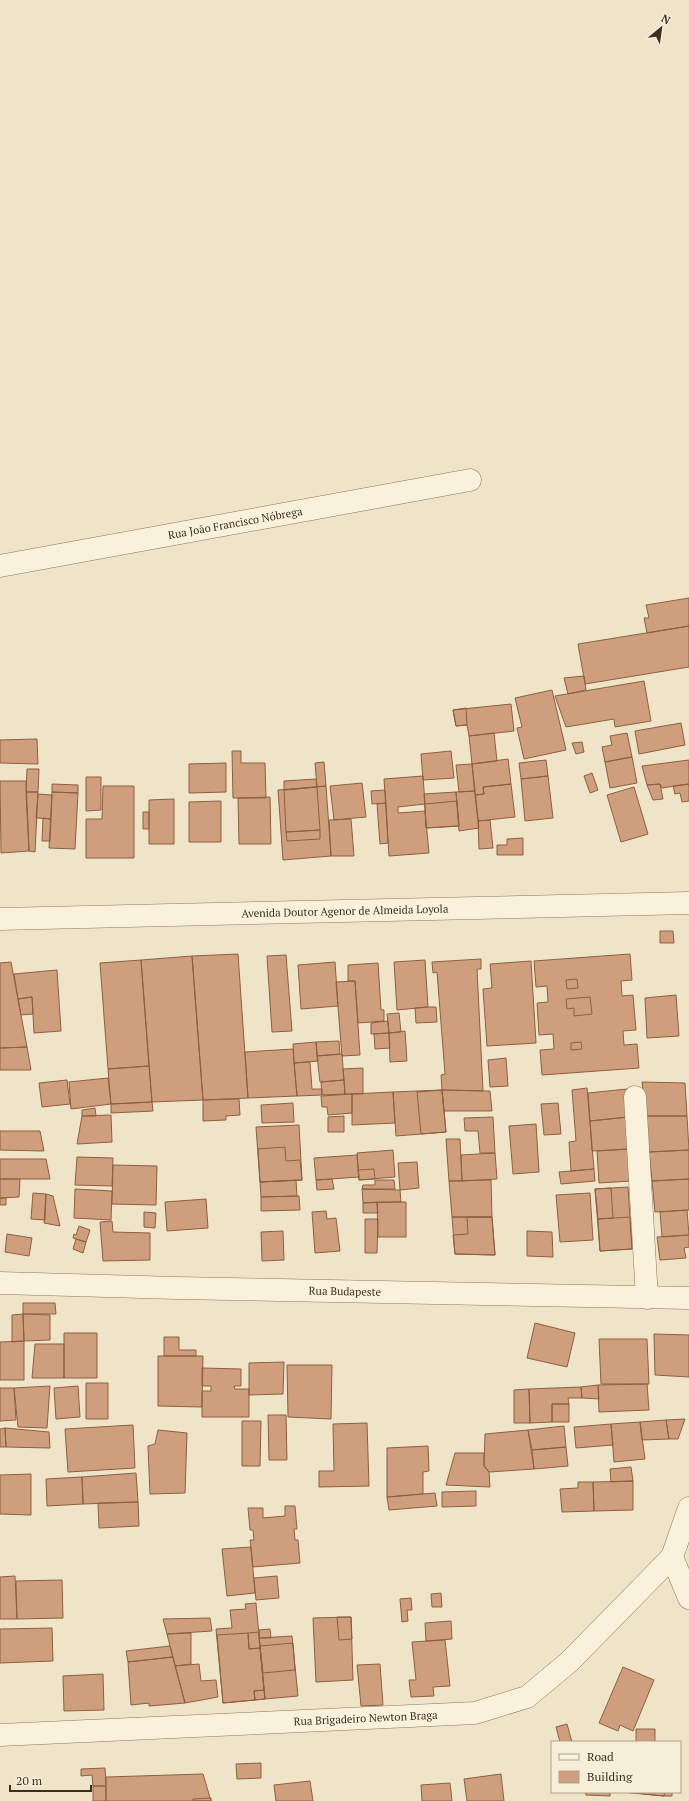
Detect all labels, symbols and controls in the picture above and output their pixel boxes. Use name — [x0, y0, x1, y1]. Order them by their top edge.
north arrow — [641, 8, 681, 48]
text: N — [659, 11, 673, 28]
street label: Rua João Francisco Nóbrega — [167, 504, 304, 542]
street label: Avenida Doutor Agenor de Almeida Loyola — [241, 902, 449, 920]
street label: Rua Budapeste — [308, 1284, 382, 1299]
street label: Rua Brigadeiro Newton Braga — [293, 1708, 438, 1728]
legend — [551, 1741, 681, 1793]
text: Road — [587, 1749, 614, 1764]
scale bar — [10, 1767, 91, 1793]
text: Building — [587, 1769, 633, 1784]
text: 20 m — [16, 1773, 43, 1788]

